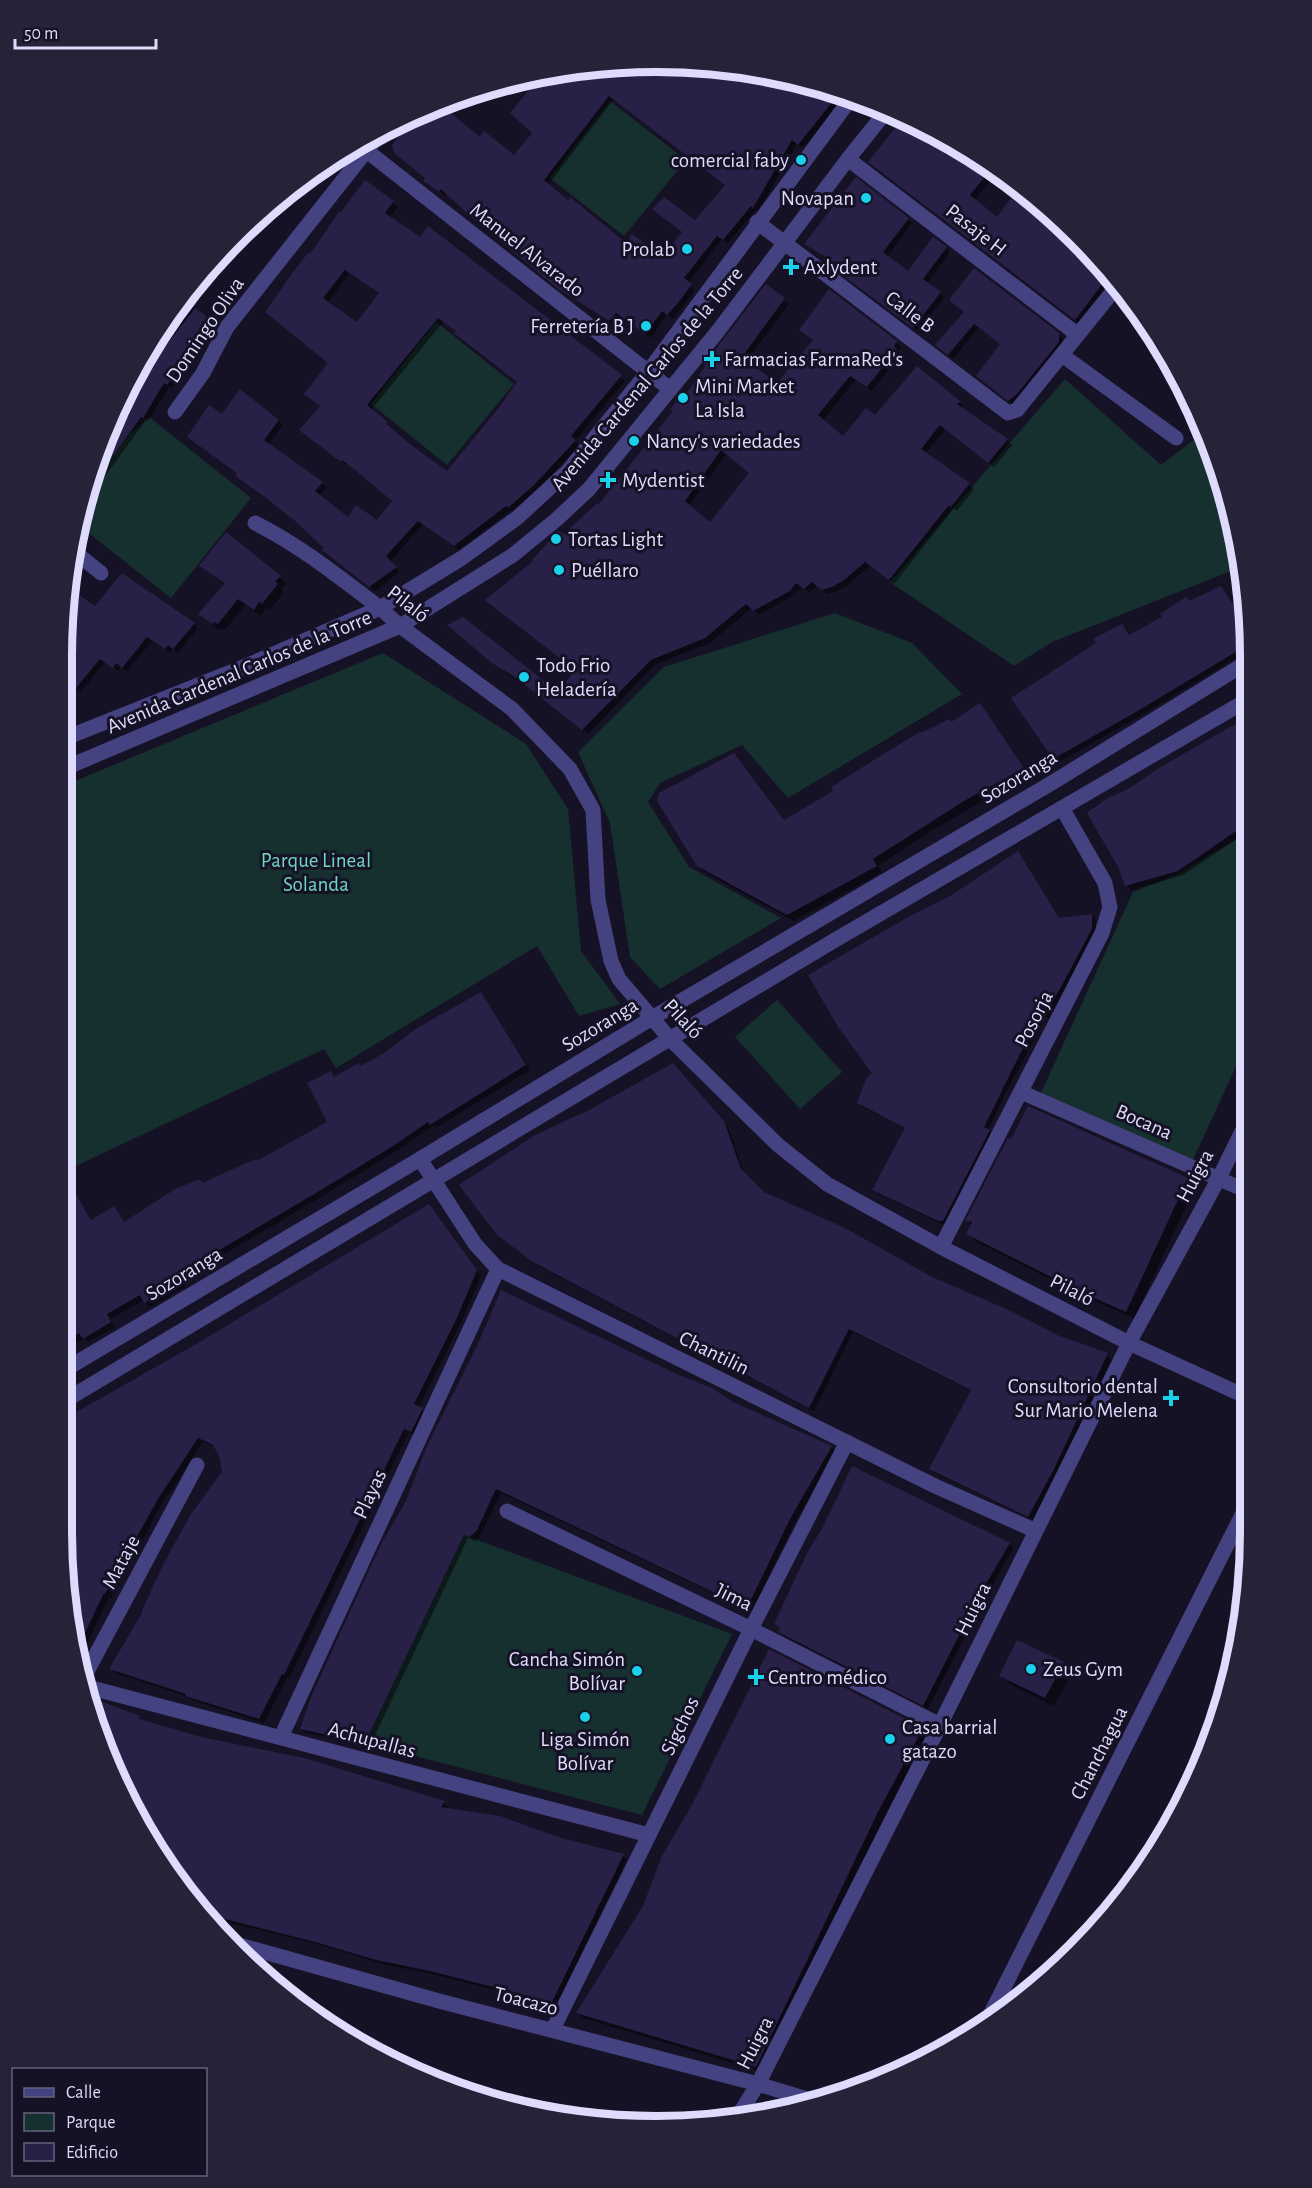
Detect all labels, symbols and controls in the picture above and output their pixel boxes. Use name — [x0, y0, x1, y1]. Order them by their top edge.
scale bar — [15, 12, 156, 50]
text: 50 m — [24, 25, 58, 43]
place label: comercial faby — [671, 150, 789, 171]
marker: comercial faby — [794, 153, 808, 167]
place label: Novapan — [781, 188, 854, 209]
marker: Novapan — [859, 191, 873, 205]
street label: Manuel Alvarado — [466, 199, 588, 301]
street label: Pasaje H — [942, 200, 1010, 260]
place label: Prolab — [622, 239, 675, 260]
marker: Prolab — [680, 242, 694, 256]
place label: Axlydent — [804, 257, 878, 278]
marker: Axlydent — [782, 258, 800, 276]
street label: Avenida Cardenal Carlos de la Torre — [547, 263, 747, 495]
street label: Domingo Oliva — [162, 273, 248, 387]
street label: Calle B — [882, 287, 938, 337]
place label: Ferretería B J — [530, 316, 634, 337]
marker: Ferretería B J — [639, 319, 653, 333]
place label: Farmacias FarmaRed's — [724, 349, 903, 370]
marker: Farmacias FarmaRed's — [705, 352, 719, 366]
place label: Mini Market La Isla — [695, 376, 795, 421]
marker: Mini Market La Isla — [676, 391, 690, 405]
place label: Nancy's variedades — [646, 431, 801, 452]
marker: Nancy's variedades — [627, 434, 641, 448]
place label: Mydentist — [622, 470, 705, 491]
marker: Mydentist — [599, 471, 617, 489]
place label: Tortas Light — [568, 529, 663, 550]
marker: Tortas Light — [549, 532, 563, 546]
place label: Puéllaro — [571, 560, 639, 581]
marker: Puéllaro — [552, 563, 566, 577]
street label: Pilaló — [383, 581, 433, 627]
street label: Avenida Cardenal Carlos de la Torre — [104, 607, 374, 737]
place label: Todo Frio Heladería — [536, 655, 617, 700]
marker: Todo Frio Heladería — [517, 670, 531, 684]
street label: Sozoranga — [977, 746, 1061, 808]
park label: Parque Lineal Solanda — [261, 850, 371, 895]
street label: Posorja — [1011, 987, 1057, 1051]
street label: Sozoranga — [558, 994, 642, 1056]
street label: Pilaló — [660, 995, 706, 1043]
street label: Bocana — [1113, 1100, 1176, 1144]
street label: Huigra — [1172, 1146, 1218, 1206]
street label: Sozoranga — [142, 1243, 226, 1305]
street label: Pilaló — [1047, 1270, 1097, 1310]
street label: Chantilin — [676, 1327, 752, 1379]
place label: Consultorio dental Sur Mario Melena — [1008, 1376, 1158, 1421]
marker: Consultorio dental Sur Mario Melena — [1162, 1389, 1180, 1407]
street label: Playas — [350, 1466, 390, 1522]
street label: Mataje — [98, 1532, 144, 1592]
street label: Jima — [712, 1579, 756, 1615]
street label: Huigra — [951, 1579, 995, 1639]
place label: Cancha Simón Bolívar — [509, 1649, 625, 1694]
place label: Zeus Gym — [1043, 1659, 1123, 1680]
marker: Zeus Gym — [1024, 1662, 1038, 1676]
marker: Cancha Simón Bolívar — [630, 1664, 644, 1678]
place label: Centro médico — [768, 1667, 887, 1688]
marker: Centro médico — [749, 1670, 763, 1684]
street label: Sigchos — [657, 1693, 703, 1759]
street label: Chanchagua — [1067, 1703, 1132, 1803]
marker: Liga Simón Bolívar — [578, 1710, 592, 1724]
place label: Casa barrial gatazo — [902, 1717, 997, 1762]
street label: Achupallas — [326, 1718, 418, 1762]
place label: Liga Simón Bolívar — [540, 1729, 630, 1774]
marker: Casa barrial gatazo — [883, 1732, 897, 1746]
street label: Toacazo — [492, 1983, 560, 2019]
street label: Huigra — [733, 2013, 777, 2073]
legend — [12, 2068, 207, 2176]
text: Calle — [66, 2084, 101, 2102]
text: Parque — [66, 2114, 115, 2132]
text: Edificio — [66, 2144, 118, 2162]

